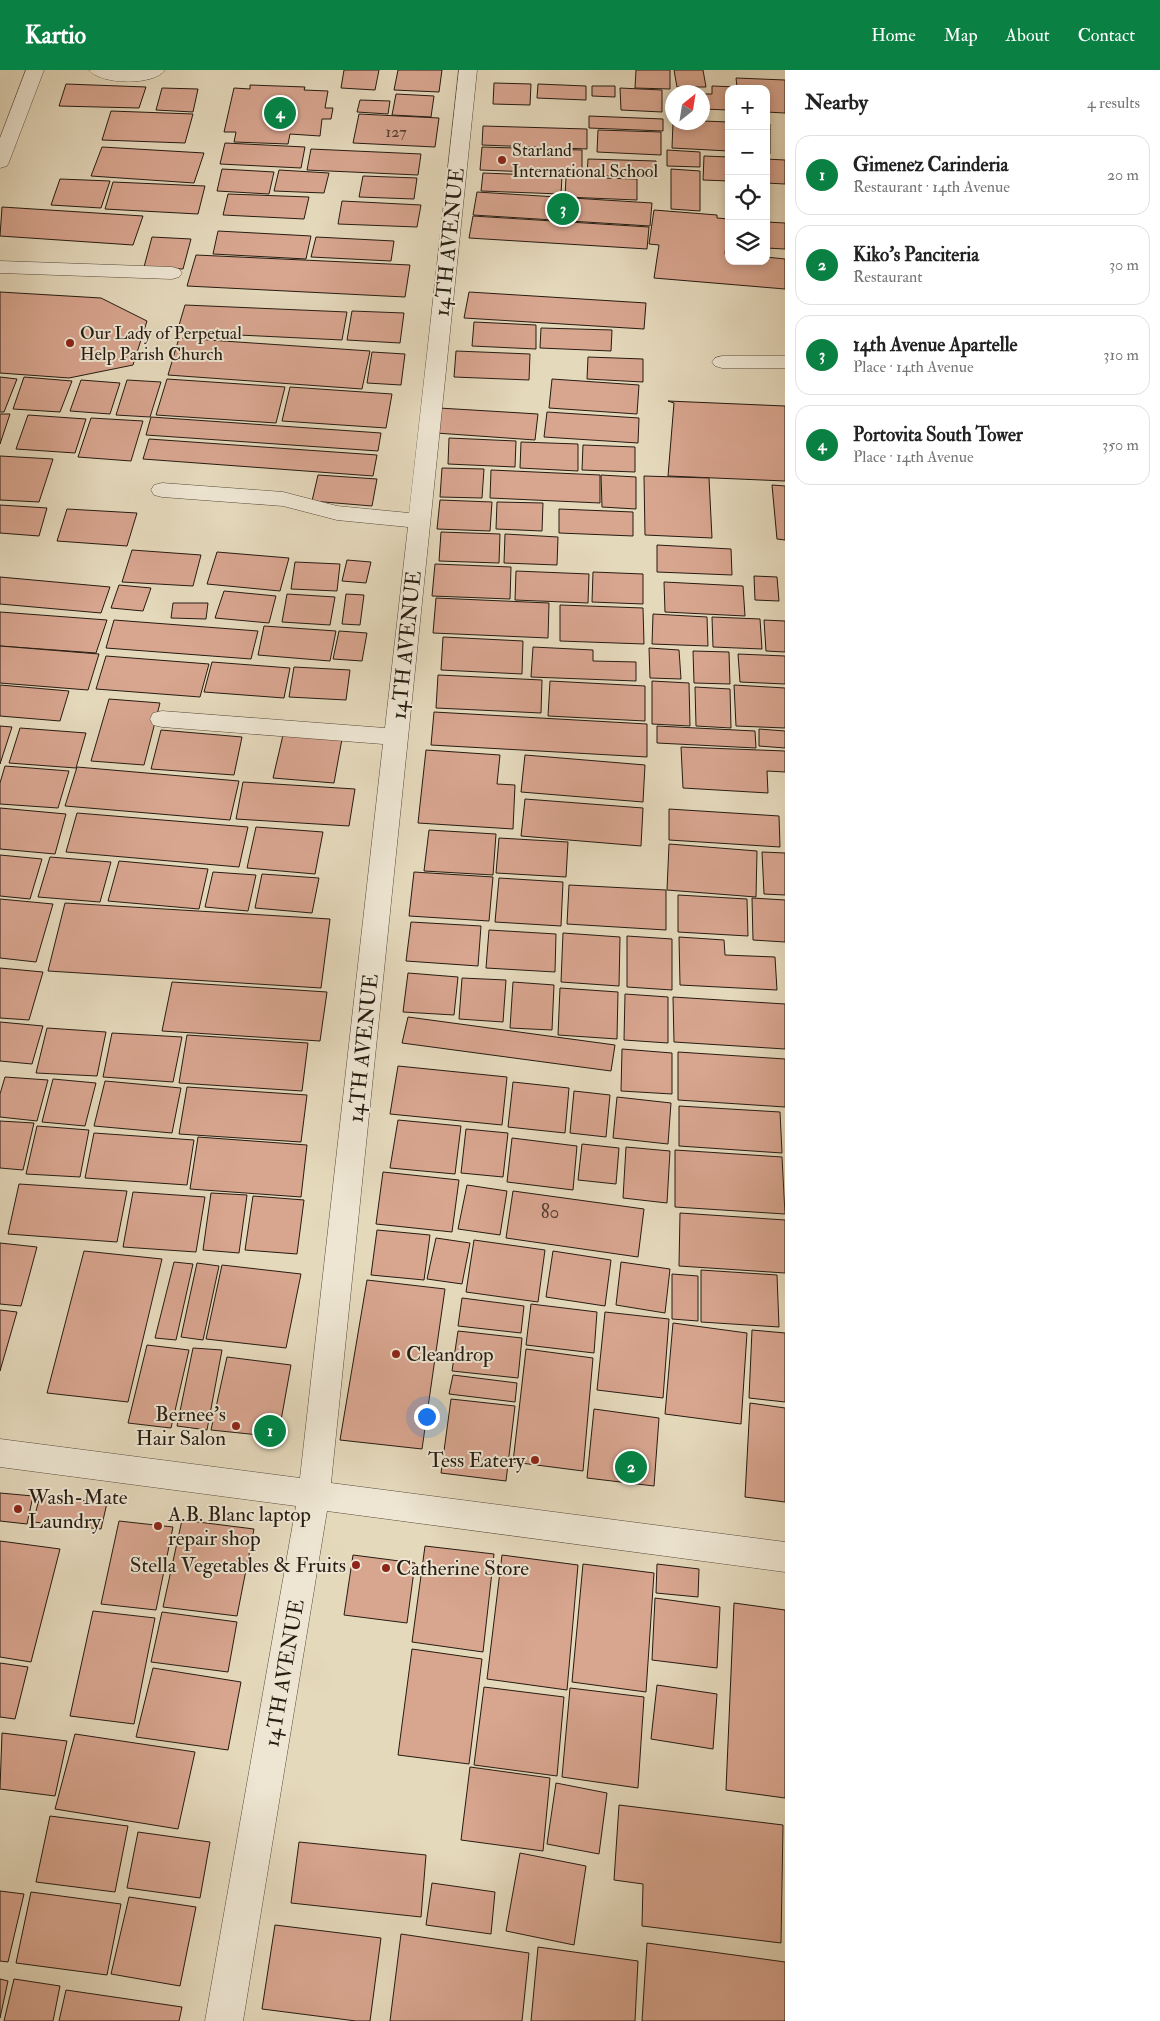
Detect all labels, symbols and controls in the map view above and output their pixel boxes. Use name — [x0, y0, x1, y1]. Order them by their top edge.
text: Kartio — [25, 20, 86, 51]
text: Home — [871, 24, 916, 47]
text: Map — [944, 24, 978, 47]
text: About — [1006, 24, 1050, 47]
text: Contact — [1078, 24, 1135, 47]
north arrow — [665, 85, 710, 130]
map controls — [725, 85, 770, 265]
button: + — [725, 85, 770, 130]
text: Nearby — [805, 89, 868, 116]
text: 4 results — [1087, 93, 1140, 113]
pin: 4 — [264, 94, 296, 132]
house number: 127 — [385, 122, 407, 142]
button: − — [725, 130, 770, 175]
place label: Starland International School — [512, 139, 658, 183]
text: Gimenez Carinderia — [853, 153, 1008, 177]
marker: Starland International School — [496, 154, 508, 166]
text: 1 — [819, 165, 825, 185]
text: 20 m — [1107, 165, 1139, 185]
street label: 14TH AVENUE — [428, 166, 471, 318]
button: locate — [725, 175, 770, 220]
text: Restaurant · 14th Avenue — [853, 177, 1010, 197]
pin: 3 — [547, 190, 579, 228]
button: layers — [725, 220, 770, 265]
text: Kiko's Panciteria — [853, 243, 979, 267]
text: 2 — [818, 255, 826, 275]
text: 30 m — [1109, 255, 1139, 275]
text: Restaurant — [853, 267, 922, 287]
place label: Our Lady of Perpetual Help Parish Church — [80, 322, 242, 366]
text: 14th Avenue Apartelle — [853, 333, 1017, 357]
marker: Our Lady of Perpetual Help Parish Church — [64, 337, 76, 349]
text: 3 — [819, 345, 825, 365]
text: 310 m — [1103, 345, 1139, 365]
text: Place · 14th Avenue — [853, 357, 974, 377]
text: Portovita South Tower — [853, 423, 1023, 447]
text: 4 — [818, 435, 826, 455]
text: 350 m — [1102, 435, 1139, 455]
text: Place · 14th Avenue — [853, 447, 974, 467]
street label: 14TH AVENUE — [385, 569, 428, 721]
street label: 14TH AVENUE — [342, 972, 385, 1124]
house number: 80 — [541, 1200, 559, 1224]
place label: Cleandrop — [406, 1341, 494, 1368]
marker: Cleandrop — [390, 1348, 402, 1360]
place label: Bernee's Hair Salon — [136, 1401, 226, 1452]
your location — [414, 1404, 440, 1430]
pin: 1 — [254, 1412, 286, 1450]
marker: Bernee's Hair Salon — [230, 1420, 242, 1432]
place label: Tess Eatery — [428, 1447, 526, 1474]
pin: 2 — [615, 1448, 647, 1486]
marker: Tess Eatery — [529, 1454, 541, 1466]
place label: Wash-Mate Laundry — [27, 1484, 128, 1535]
place label: A.B. Blanc laptop repair shop — [167, 1501, 311, 1552]
marker: Wash-Mate Laundry — [12, 1503, 24, 1515]
marker: A.B. Blanc laptop repair shop — [152, 1520, 164, 1532]
place label: Stella Vegetables & Fruits — [130, 1552, 346, 1579]
place label: Catherine Store — [396, 1555, 529, 1582]
marker: Stella Vegetables & Fruits — [350, 1559, 362, 1571]
marker: Catherine Store — [380, 1562, 392, 1574]
street label: 14TH AVENUE — [258, 1597, 311, 1749]

